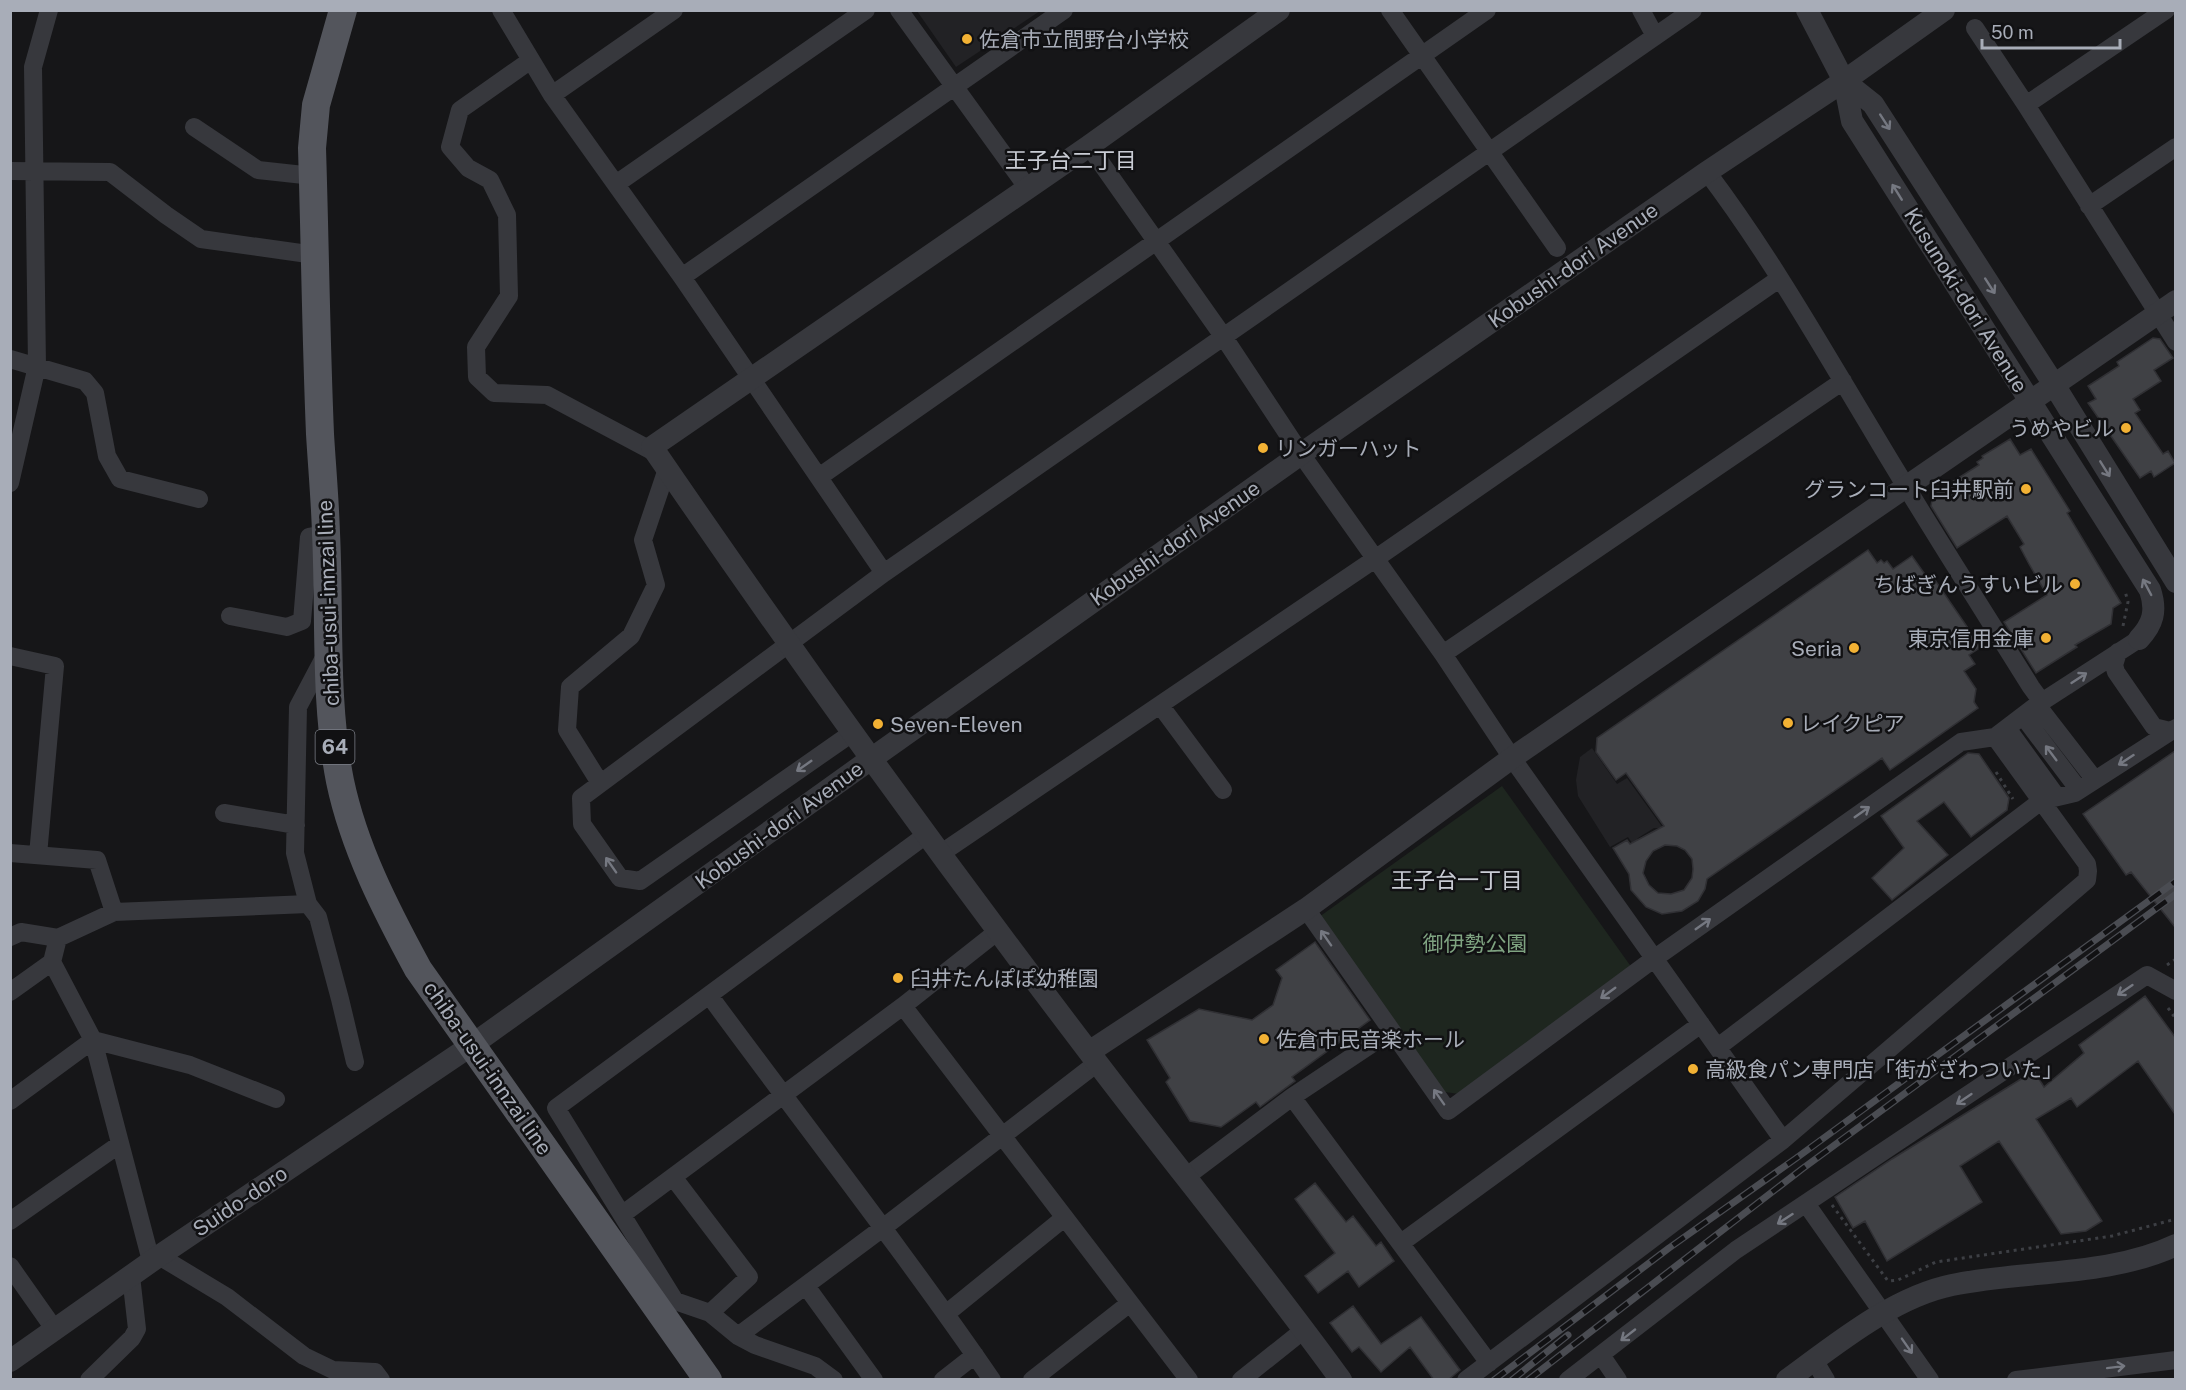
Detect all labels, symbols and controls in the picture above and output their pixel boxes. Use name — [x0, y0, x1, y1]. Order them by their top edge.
scale bar — [1982, 12, 2120, 50]
text: 50 m — [1991, 22, 2034, 43]
place label: 佐倉市立間野台小学校 — [979, 27, 1189, 52]
marker: 佐倉市立間野台小学校 — [960, 32, 974, 46]
one-way arrow — [1879, 113, 1891, 130]
district label: 王子台二丁目 — [1005, 147, 1137, 173]
one-way arrow — [1891, 184, 1903, 200]
street label: Kobushi-dori Avenue — [1483, 197, 1663, 333]
street label: Kusunoki-dori Avenue — [1899, 203, 2033, 397]
one-way arrow — [1984, 277, 1996, 294]
place label: うめやビル — [2009, 416, 2114, 441]
marker: うめやビル — [2119, 421, 2133, 435]
place label: リンガーハット — [1275, 436, 1422, 461]
marker: リンガーハット — [1256, 441, 1270, 455]
one-way arrow — [2099, 460, 2111, 477]
street label: Kobushi-dori Avenue — [1085, 475, 1265, 611]
place label: グランコート臼井駅前 — [1804, 477, 2014, 502]
marker: グランコート臼井駅前 — [2019, 482, 2033, 496]
street label: chiba-usui-innzai line — [312, 500, 344, 706]
place label: ちばぎんうすいビル — [1874, 572, 2063, 597]
marker: ちばぎんうすいビル — [2068, 577, 2082, 591]
one-way arrow — [2141, 579, 2153, 596]
place label: 東京信用金庫 — [1908, 626, 2034, 651]
marker: 東京信用金庫 — [2039, 631, 2053, 645]
place label: Seria — [1791, 636, 1842, 661]
marker: Seria — [1847, 641, 1861, 655]
one-way arrow — [2070, 671, 2087, 684]
place label: レイクピア — [1800, 711, 1905, 736]
place label: Seven-Eleven — [890, 712, 1023, 737]
marker: レイクピア — [1781, 716, 1795, 730]
marker: Seven-Eleven — [871, 717, 885, 731]
road number: 64 — [316, 730, 354, 764]
one-way arrow — [2045, 745, 2058, 761]
one-way arrow — [2118, 753, 2135, 766]
street label: Kobushi-dori Avenue — [690, 756, 868, 894]
one-way arrow — [796, 760, 813, 772]
one-way arrow — [1854, 806, 1870, 818]
one-way arrow — [605, 857, 617, 873]
district label: 王子台一丁目 — [1391, 867, 1523, 893]
one-way arrow — [1695, 918, 1711, 931]
one-way arrow — [1320, 930, 1332, 947]
park label: 御伊勢公園 — [1423, 931, 1528, 956]
place label: 臼井たんぽぽ幼稚園 — [910, 966, 1099, 991]
marker: 臼井たんぽぽ幼稚園 — [891, 971, 905, 985]
street label: chiba-usui-innzai line — [419, 976, 557, 1160]
one-way arrow — [2117, 983, 2134, 996]
one-way arrow — [1601, 987, 1617, 999]
place label: 佐倉市民音楽ホール — [1276, 1027, 1465, 1052]
marker: 佐倉市民音楽ホール — [1257, 1032, 1271, 1046]
place label: 高級食パン専門店「街がざわついた」 — [1705, 1057, 2063, 1082]
marker: 高級食パン専門店「街がざわついた」 — [1686, 1062, 1700, 1076]
one-way arrow — [1432, 1090, 1445, 1106]
one-way arrow — [1956, 1093, 1973, 1105]
street label: Suido-doro — [188, 1160, 292, 1242]
one-way arrow — [1776, 1213, 1793, 1226]
one-way arrow — [1620, 1328, 1636, 1341]
one-way arrow — [1901, 1338, 1913, 1354]
one-way arrow — [2105, 1362, 2125, 1373]

